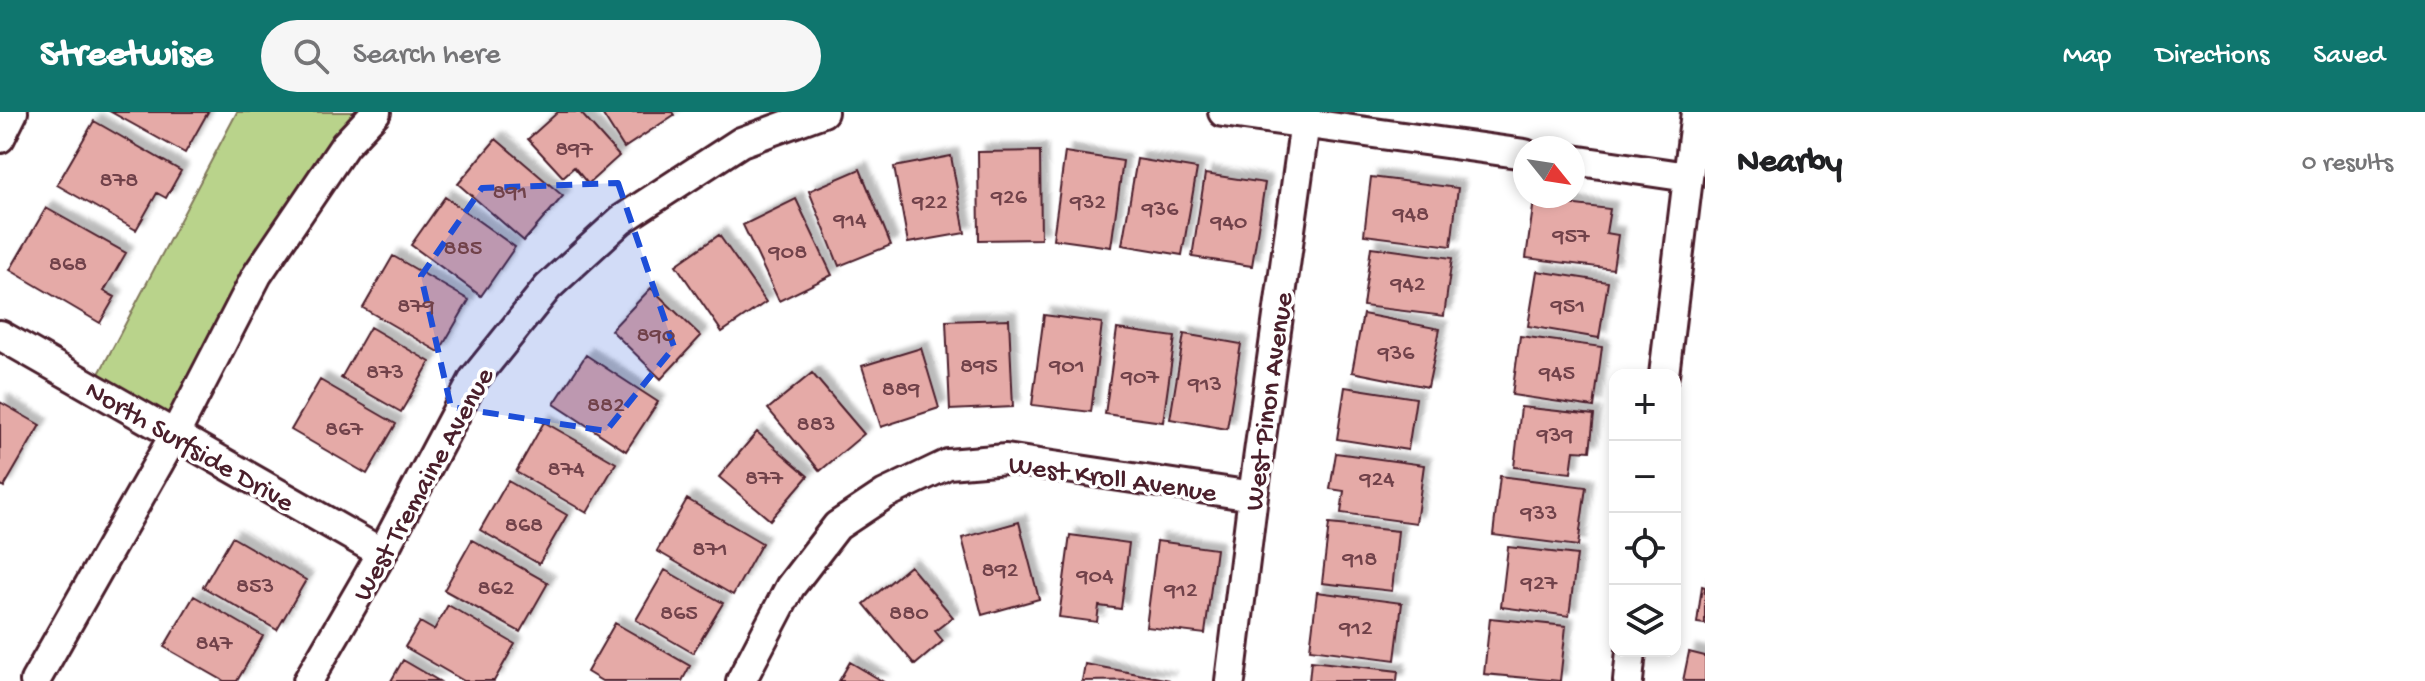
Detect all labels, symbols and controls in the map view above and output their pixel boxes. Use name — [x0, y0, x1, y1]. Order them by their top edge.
search box — [261, 20, 821, 92]
text: Streetwise — [40, 34, 213, 78]
icon: search — [289, 34, 333, 78]
text: Search here — [353, 39, 500, 74]
text: Map — [2063, 40, 2111, 73]
text: Directions — [2155, 40, 2269, 73]
text: Saved — [2313, 40, 2385, 73]
house number: 897 — [555, 136, 593, 165]
north arrow — [1513, 136, 1585, 208]
text: Nearby — [1737, 144, 1842, 184]
text: 0 results — [2302, 149, 2393, 180]
house number: 878 — [100, 167, 138, 196]
house number: 891 — [493, 179, 527, 208]
house number: 926 — [990, 184, 1028, 213]
house number: 922 — [911, 189, 948, 218]
house number: 932 — [1069, 189, 1106, 218]
house number: 936 — [1141, 196, 1179, 225]
house number: 948 — [1392, 201, 1429, 230]
house number: 914 — [832, 207, 867, 236]
house number: 940 — [1209, 209, 1248, 238]
house number: 957 — [1551, 223, 1590, 252]
house number: 885 — [444, 235, 482, 264]
house number: 908 — [768, 239, 807, 268]
house number: 868 — [49, 251, 87, 280]
house number: 942 — [1389, 271, 1426, 300]
street label: West Pinon Avenue — [1239, 290, 1302, 513]
house number: 879 — [397, 293, 435, 322]
house number: 951 — [1550, 293, 1585, 322]
house number: 890 — [637, 322, 675, 351]
house number: 936 — [1377, 340, 1415, 369]
house number: 895 — [960, 353, 998, 382]
house number: 901 — [1048, 353, 1085, 382]
house number: 873 — [366, 359, 404, 388]
house number: 945 — [1538, 360, 1575, 389]
street label: West Tremaine Avenue — [347, 362, 503, 608]
house number: 907 — [1120, 364, 1160, 393]
map controls — [1609, 369, 1681, 657]
button: + — [1609, 369, 1681, 441]
house number: 913 — [1187, 371, 1222, 400]
street label: North Surfside Drive — [79, 375, 299, 521]
house number: 889 — [882, 376, 920, 405]
house number: 882 — [587, 392, 625, 421]
house number: 883 — [797, 411, 835, 440]
house number: 867 — [325, 416, 363, 445]
house number: 939 — [1536, 422, 1573, 451]
button: − — [1609, 441, 1681, 513]
street label: West Kroll Avenue — [1006, 450, 1219, 511]
house number: 874 — [548, 456, 585, 485]
house number: 877 — [745, 465, 784, 494]
house number: 924 — [1358, 466, 1395, 495]
house number: 933 — [1520, 500, 1557, 529]
house number: 868 — [505, 512, 543, 541]
button: locate — [1609, 513, 1681, 585]
house number: 871 — [692, 536, 728, 565]
house number: 918 — [1342, 546, 1377, 575]
house number: 892 — [982, 557, 1019, 586]
house number: 904 — [1075, 563, 1114, 592]
house number: 927 — [1520, 570, 1558, 599]
house number: 853 — [236, 573, 274, 602]
house number: 862 — [477, 575, 515, 604]
house number: 912 — [1163, 577, 1198, 606]
button: layers — [1609, 585, 1681, 657]
house number: 865 — [660, 600, 698, 629]
house number: 880 — [889, 600, 929, 629]
house number: 912 — [1338, 615, 1373, 644]
house number: 847 — [196, 630, 233, 659]

